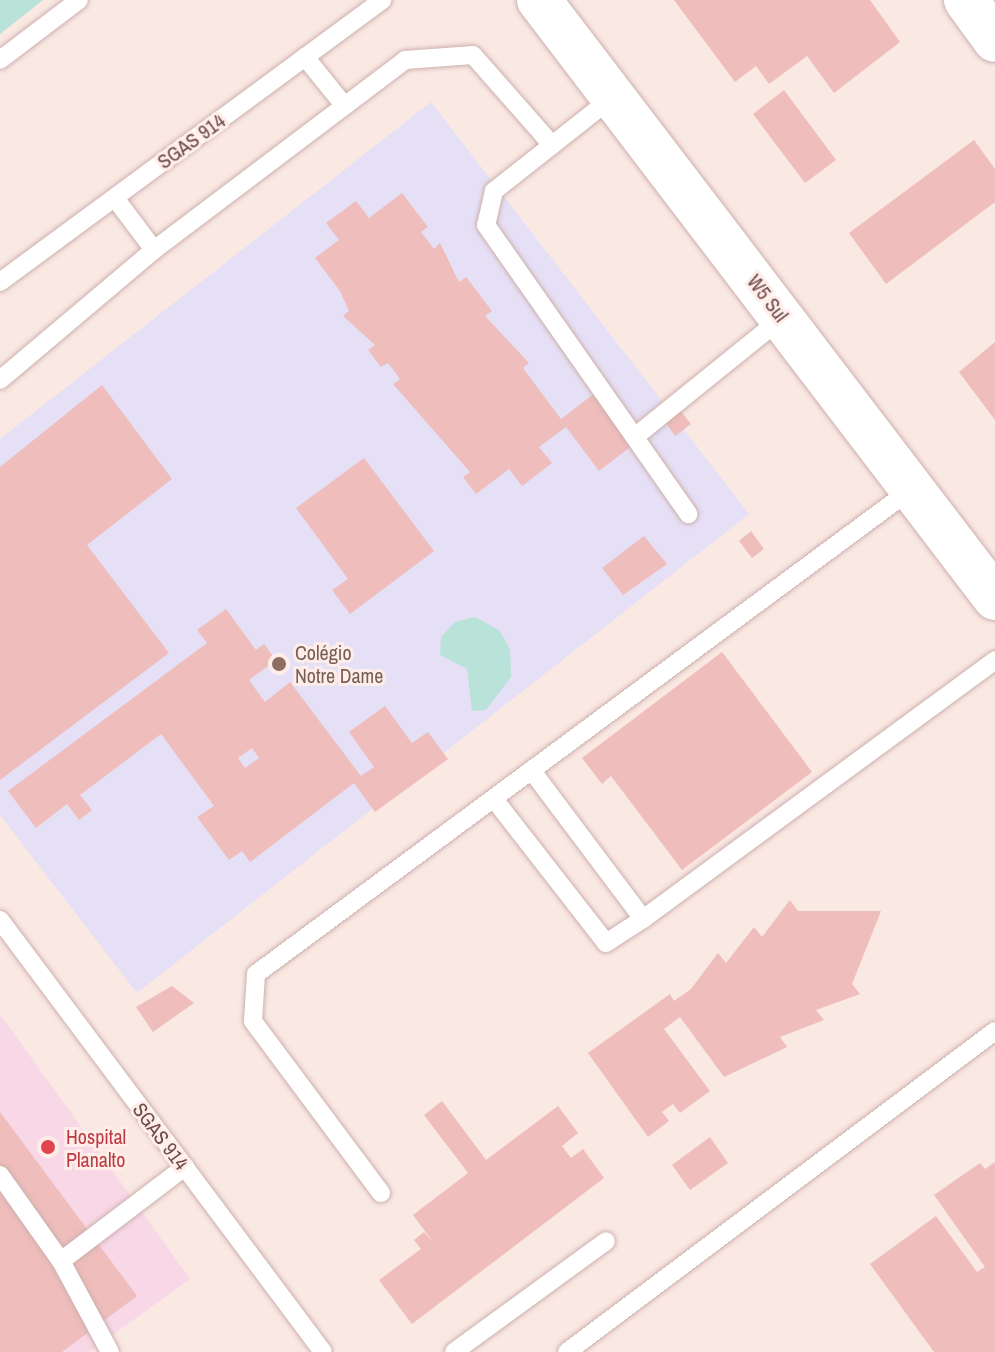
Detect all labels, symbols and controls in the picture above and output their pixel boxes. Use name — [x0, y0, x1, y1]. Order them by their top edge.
street label: SGAS 914 — [153, 109, 229, 173]
street label: W5 Sul — [743, 270, 793, 326]
place label: Colégio Notre Dame — [295, 640, 383, 687]
marker: Colégio Notre Dame — [270, 655, 288, 673]
street label: SGAS 914 — [128, 1098, 194, 1174]
place label: Hospital Planalto — [66, 1124, 126, 1171]
marker: Hospital Planalto — [37, 1136, 59, 1158]

